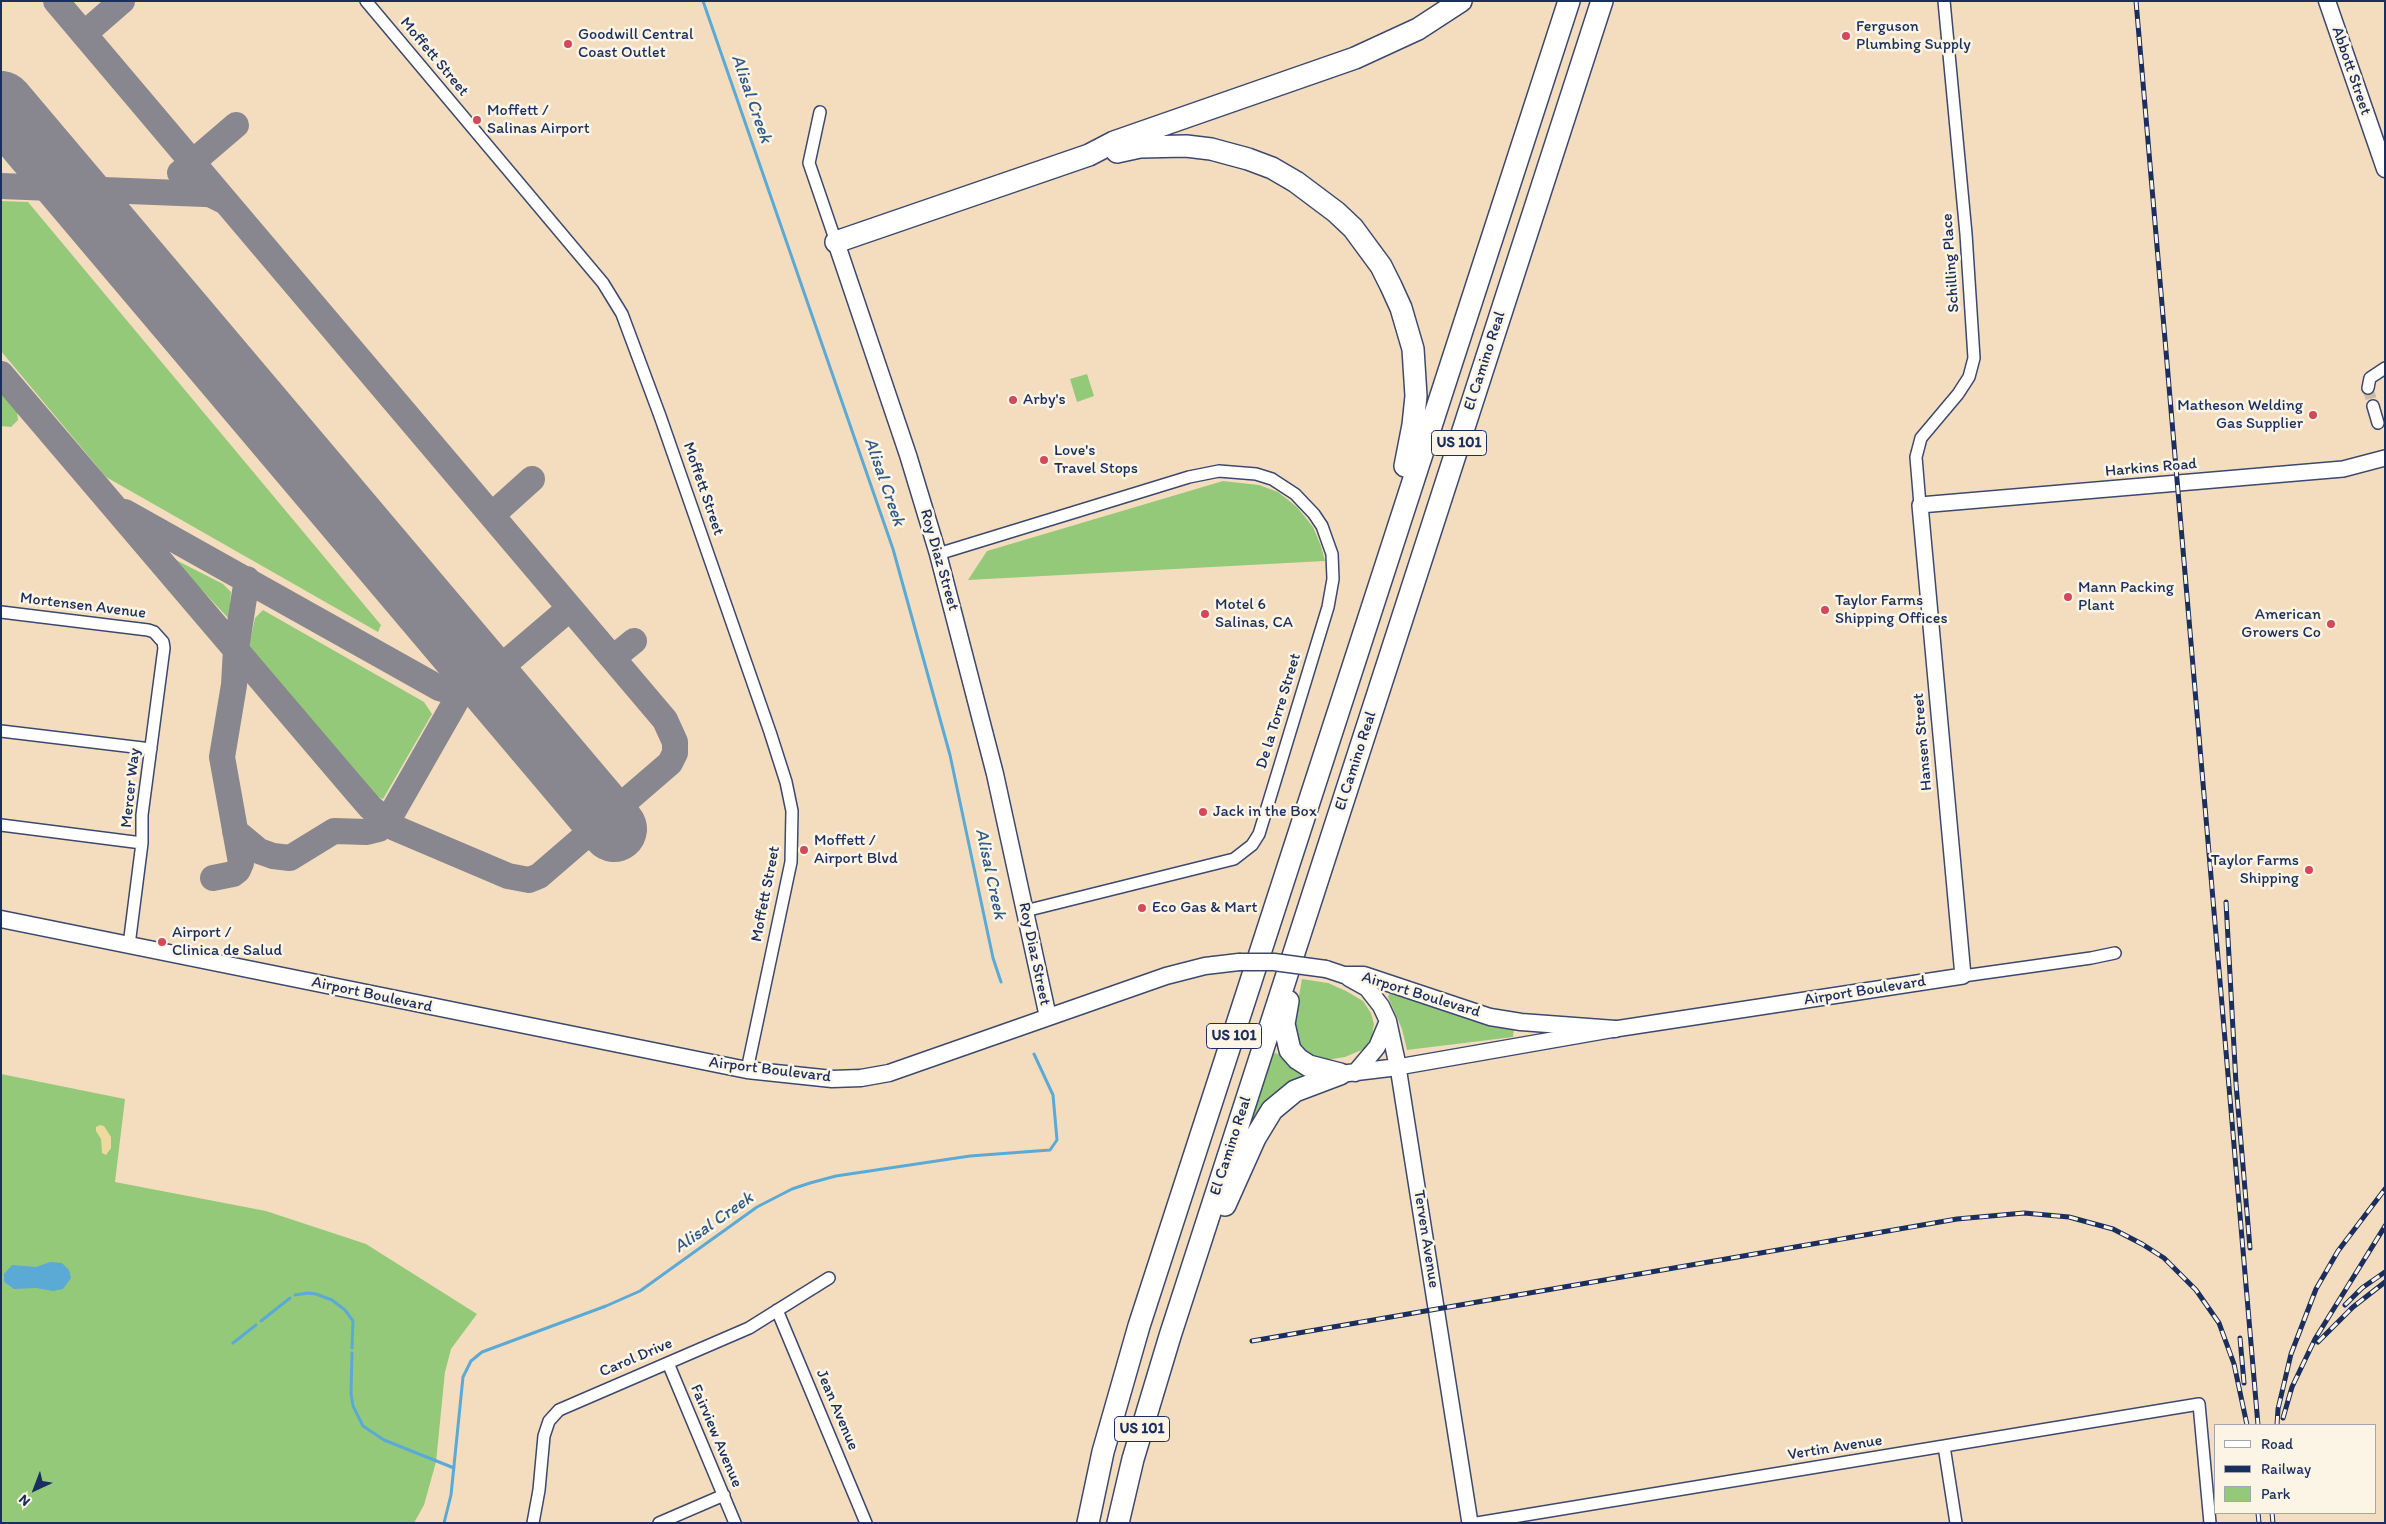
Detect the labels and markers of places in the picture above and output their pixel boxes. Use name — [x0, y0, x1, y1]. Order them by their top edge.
place label: Ferguson Plumbing Supply — [1856, 17, 1971, 55]
place label: Goodwill Central Coast Outlet — [578, 25, 694, 63]
marker: Ferguson Plumbing Supply — [1840, 30, 1852, 42]
marker: Goodwill Central Coast Outlet — [562, 38, 574, 50]
place label: Moffett / Salinas Airport — [487, 101, 590, 139]
marker: Moffett / Salinas Airport — [471, 114, 483, 126]
place label: Arby's — [1023, 390, 1066, 410]
marker: Arby's — [1007, 394, 1019, 406]
place label: Matheson Welding Gas Supplier — [2177, 396, 2303, 434]
marker: Matheson Welding Gas Supplier — [2307, 409, 2319, 421]
place label: Love's Travel Stops — [1054, 441, 1138, 479]
marker: Love's Travel Stops — [1038, 454, 1050, 466]
place label: Mann Packing Plant — [2078, 578, 2174, 616]
place label: Taylor Farms Shipping Offices — [1835, 591, 1948, 629]
marker: Mann Packing Plant — [2062, 591, 2074, 603]
place label: Motel 6 Salinas, CA — [1215, 595, 1293, 633]
marker: Taylor Farms Shipping Offices — [1819, 604, 1831, 616]
place label: American Growers Co — [2241, 605, 2321, 643]
marker: Motel 6 Salinas, CA — [1199, 608, 1211, 620]
marker: American Growers Co — [2325, 618, 2337, 630]
place label: Jack in the Box — [1213, 802, 1317, 822]
marker: Jack in the Box — [1197, 806, 1209, 818]
place label: Moffett / Airport Blvd — [814, 831, 898, 869]
marker: Moffett / Airport Blvd — [798, 844, 810, 856]
place label: Taylor Farms Shipping — [2211, 851, 2299, 889]
marker: Taylor Farms Shipping — [2303, 864, 2315, 876]
place label: Eco Gas & Mart — [1152, 898, 1257, 918]
marker: Eco Gas & Mart — [1136, 902, 1148, 914]
place label: Airport / Clinica de Salud — [172, 923, 282, 961]
marker: Airport / Clinica de Salud — [156, 936, 168, 948]

